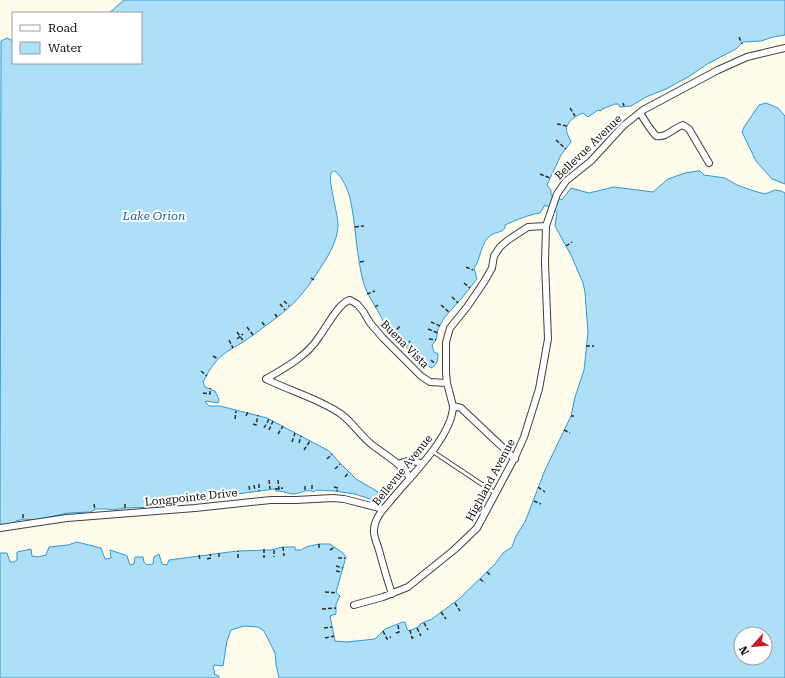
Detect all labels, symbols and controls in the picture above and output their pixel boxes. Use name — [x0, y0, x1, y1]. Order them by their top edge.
legend — [12, 12, 142, 64]
text: Road — [48, 21, 78, 35]
text: Water — [48, 41, 82, 55]
street label: Bellevue Avenue — [552, 112, 624, 182]
water label: Lake Orion — [122, 209, 185, 223]
street label: Buena Vista — [378, 318, 431, 371]
street label: Bellevue Avenue — [370, 432, 435, 508]
street label: Highland Avenue — [463, 437, 518, 524]
street label: Longpointe Drive — [144, 486, 238, 509]
north arrow — [733, 626, 773, 666]
text: N — [737, 643, 752, 657]

